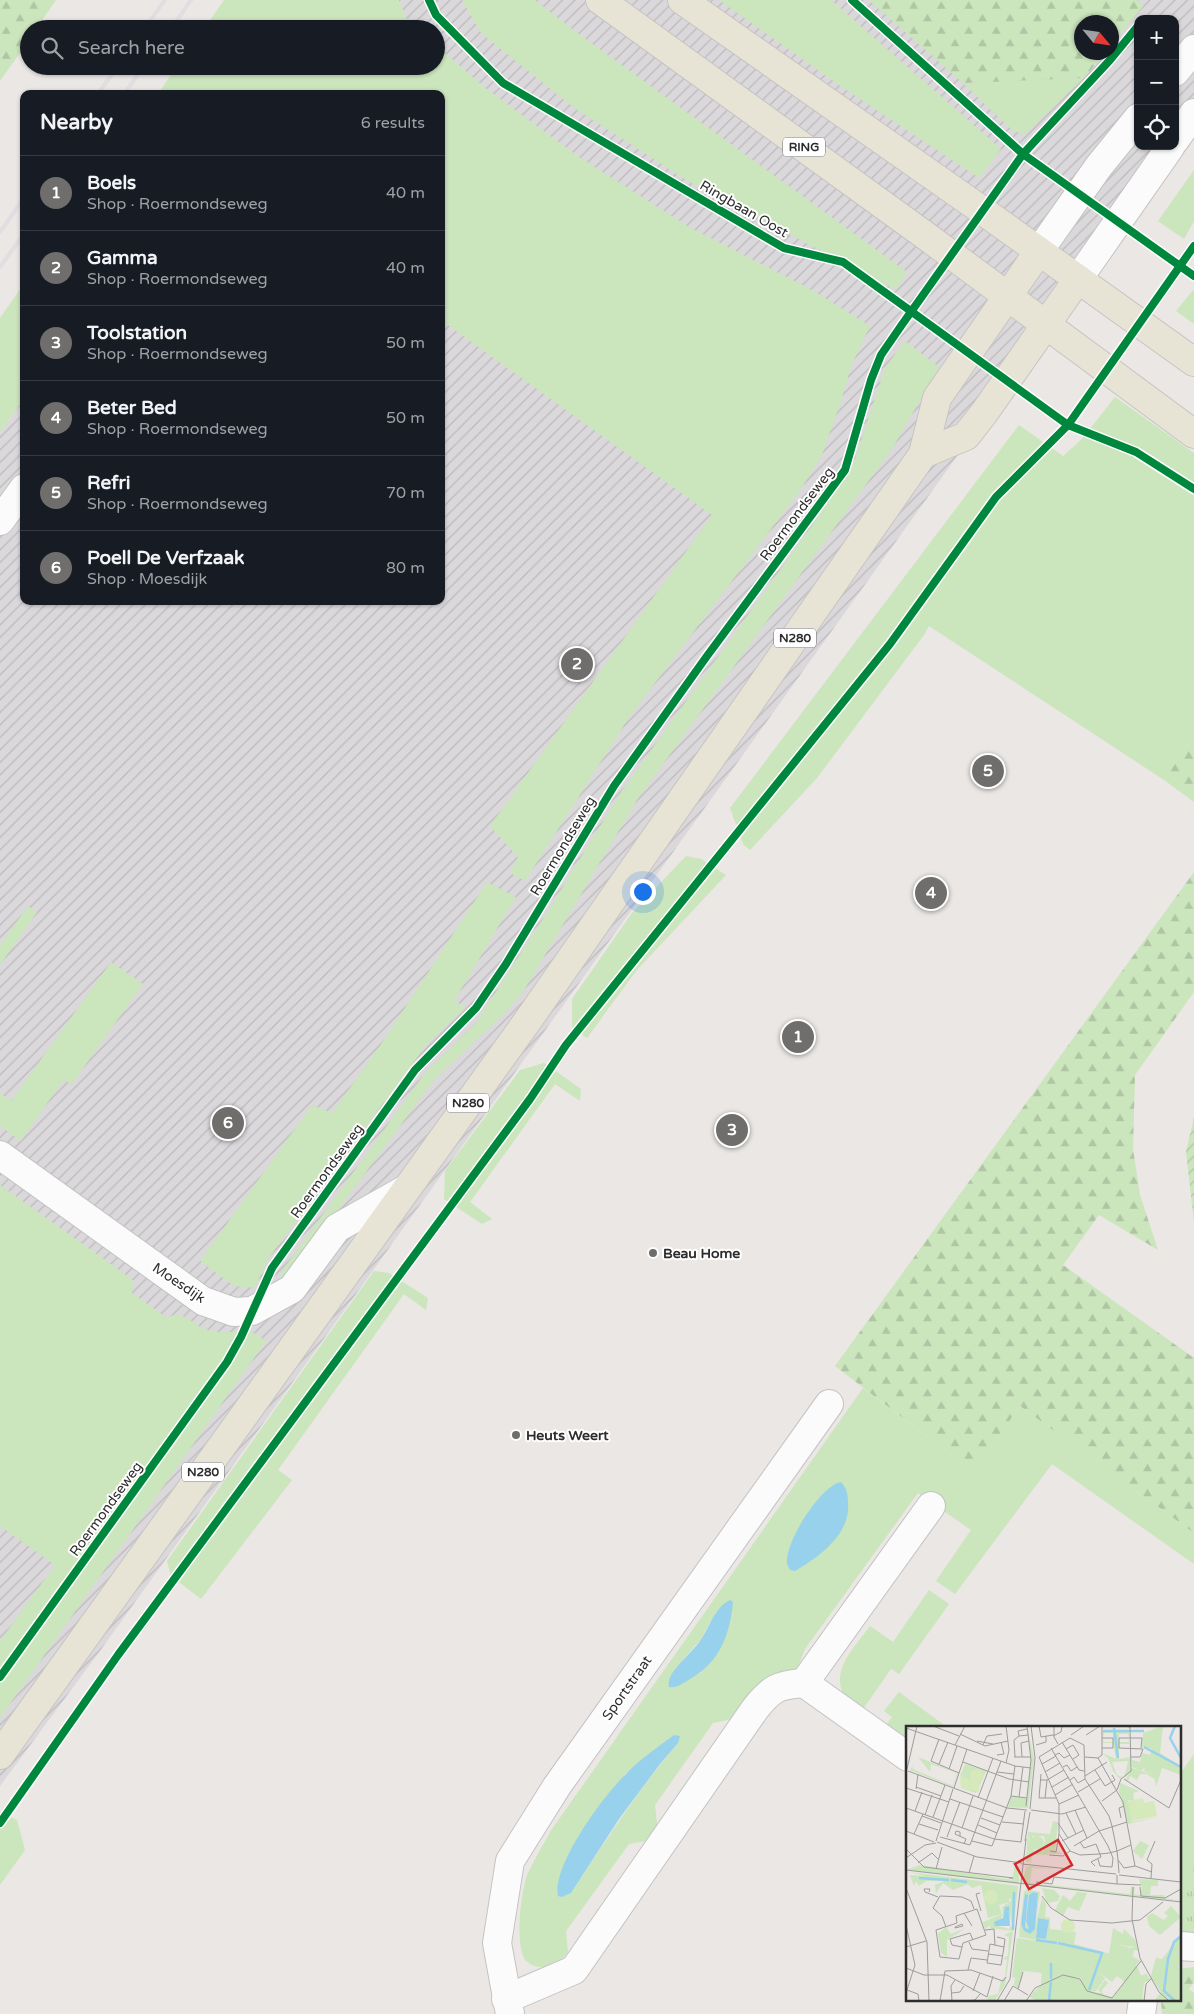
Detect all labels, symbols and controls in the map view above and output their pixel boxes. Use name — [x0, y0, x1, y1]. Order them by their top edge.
north arrow — [1074, 15, 1119, 60]
map controls — [1134, 15, 1179, 150]
button: + — [1134, 15, 1179, 60]
search box — [20, 20, 445, 75]
icon: search — [38, 34, 66, 62]
text: Search here — [78, 37, 185, 59]
button: − — [1134, 60, 1179, 105]
button: locate — [1134, 105, 1179, 150]
text: Nearby — [40, 110, 113, 135]
text: 6 results — [361, 113, 425, 133]
road number: RING — [783, 138, 825, 156]
text: Boels — [87, 172, 136, 194]
street label: Ringbaan Oost — [697, 177, 792, 241]
text: 1 — [51, 183, 61, 203]
text: 40 m — [386, 183, 425, 203]
text: Shop · Roermondseweg — [87, 194, 268, 214]
text: Gamma — [87, 247, 158, 269]
text: 2 — [51, 258, 61, 278]
text: 40 m — [386, 258, 425, 278]
text: Shop · Roermondseweg — [87, 269, 268, 289]
text: Toolstation — [87, 322, 187, 344]
text: 3 — [51, 333, 61, 353]
text: 50 m — [386, 333, 425, 353]
text: Shop · Roermondseweg — [87, 344, 268, 364]
text: Beter Bed — [87, 397, 177, 419]
text: 4 — [51, 408, 61, 428]
text: 50 m — [386, 408, 425, 428]
text: Shop · Roermondseweg — [87, 419, 268, 439]
street label: Roermondseweg — [756, 464, 838, 564]
text: Refri — [87, 472, 131, 494]
text: 5 — [51, 483, 61, 503]
text: 70 m — [386, 483, 425, 503]
text: Shop · Roermondseweg — [87, 494, 268, 514]
text: Poell De Verfzaak — [87, 547, 244, 569]
text: 6 — [51, 558, 61, 578]
text: 80 m — [386, 558, 425, 578]
text: Shop · Moesdijk — [87, 569, 207, 589]
road number: N280 — [774, 628, 816, 648]
pin: 2 — [561, 645, 593, 683]
pin: 5 — [972, 752, 1004, 790]
street label: Roermondseweg — [527, 793, 599, 899]
pin: 4 — [915, 874, 947, 912]
your location — [630, 879, 656, 905]
pin: 1 — [782, 1018, 814, 1056]
road number: N280 — [447, 1094, 489, 1112]
pin: 6 — [212, 1104, 244, 1142]
pin: 3 — [716, 1111, 748, 1149]
street label: Roermondseweg — [287, 1120, 367, 1222]
place label: Beau Home — [663, 1245, 740, 1262]
marker: Beau Home — [647, 1247, 659, 1259]
street label: Moesdijk — [149, 1259, 209, 1307]
place label: Heuts Weert — [526, 1427, 609, 1444]
marker: Heuts Weert — [510, 1429, 522, 1441]
street label: Roermondseweg — [66, 1458, 146, 1560]
road number: N280 — [182, 1462, 224, 1481]
street label: Sportstraat — [599, 1652, 656, 1724]
inset map — [906, 1726, 1182, 2002]

